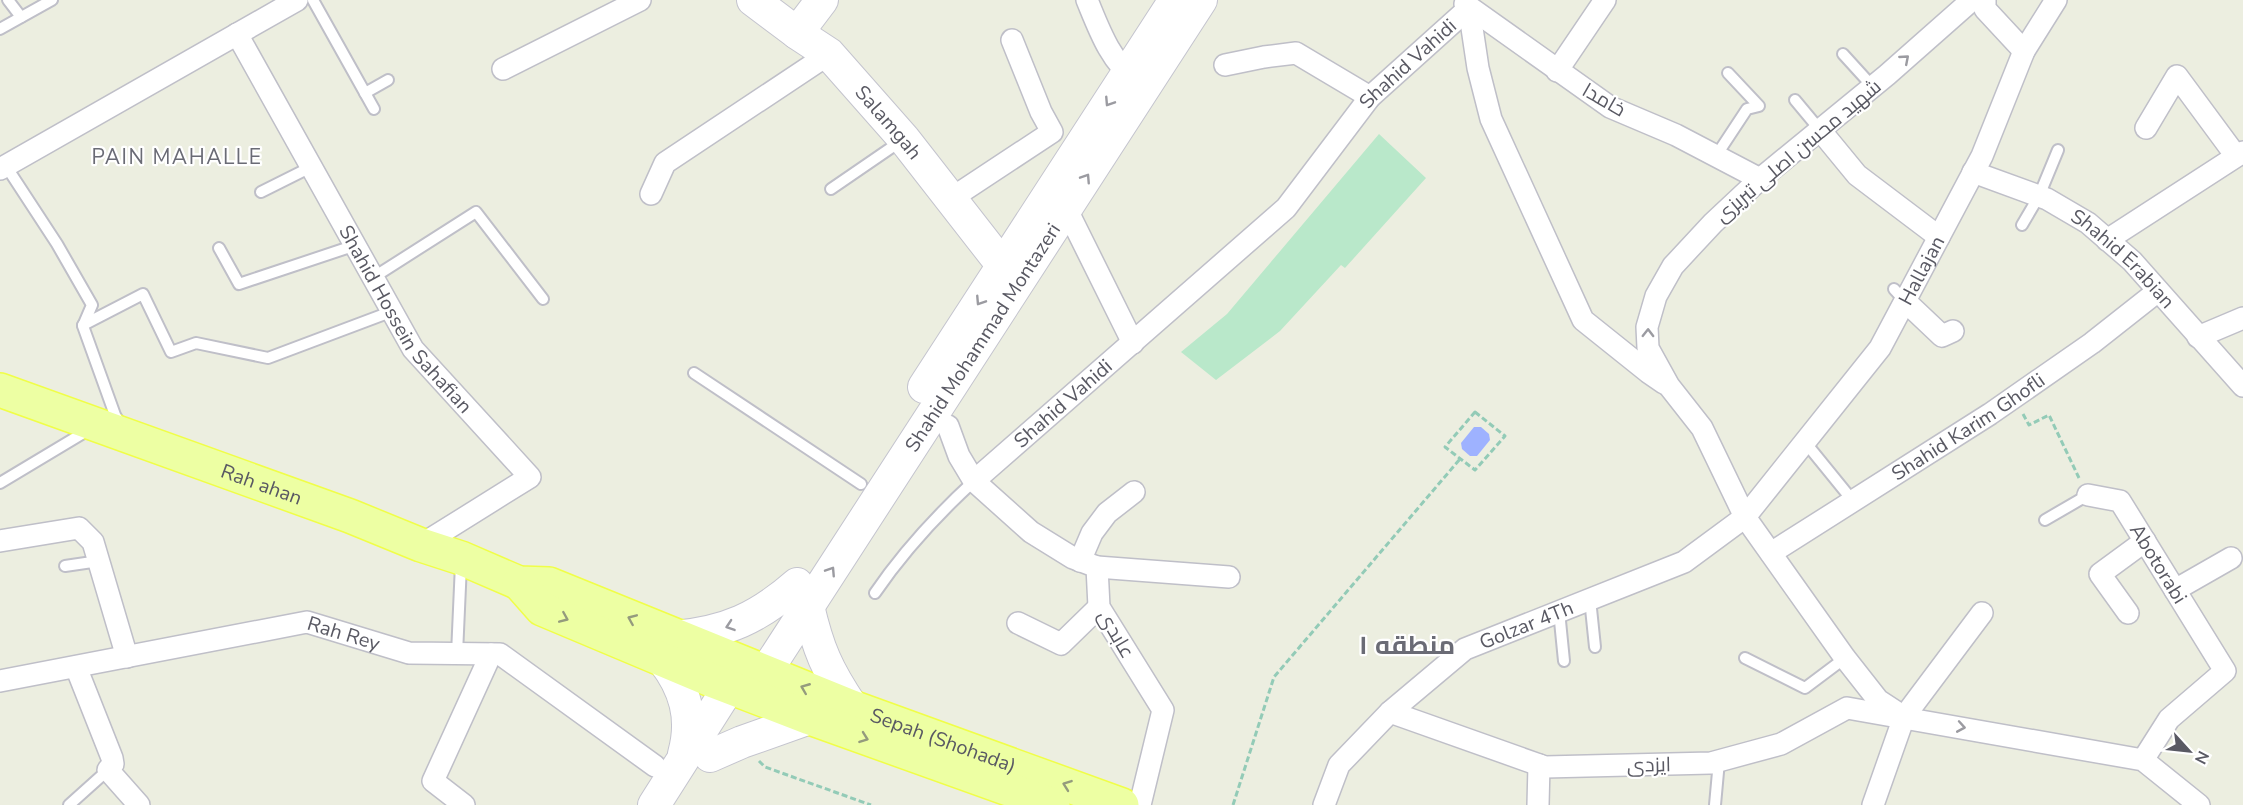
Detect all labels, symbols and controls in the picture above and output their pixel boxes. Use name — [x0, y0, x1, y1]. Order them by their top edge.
street label: Shahid Vahidi — [1353, 12, 1462, 114]
one-way arrow — [1898, 55, 1909, 66]
street label: شهید محسن اصلی تبریزی — [1709, 73, 1887, 229]
street label: خامدا — [1577, 77, 1631, 123]
street label: Salamgah — [849, 79, 928, 165]
one-way arrow — [1104, 96, 1116, 106]
district label: PAIN MAHALLE — [91, 143, 263, 171]
one-way arrow — [1079, 174, 1090, 185]
street label: Shahid Erabian — [2066, 202, 2181, 314]
street label: Shahid Mohammad Montazeri — [898, 218, 1067, 457]
street label: Shahid Hossein Sahafian — [333, 220, 479, 419]
street label: Hallajan — [1892, 231, 1951, 310]
one-way arrow — [976, 294, 987, 305]
one-way arrow — [1642, 328, 1654, 337]
street label: Shahid Vahidi — [1008, 353, 1118, 454]
street label: Shahid Karim Ghofli — [1886, 366, 2050, 487]
street label: Rah ahan — [217, 457, 306, 511]
street label: Abotorabi — [2124, 518, 2194, 609]
one-way arrow — [824, 567, 835, 578]
street label: Golzar 4Th — [1475, 594, 1577, 656]
street label: عابدی — [1091, 605, 1141, 663]
street label: Rah Rey — [304, 609, 384, 657]
one-way arrow — [558, 611, 569, 623]
one-way arrow — [628, 614, 639, 626]
one-way arrow — [725, 619, 736, 632]
district label: منطقه ۱ — [1359, 628, 1455, 663]
one-way arrow — [800, 683, 811, 696]
street label: Sepah (Shohada) — [866, 701, 1020, 779]
one-way arrow — [1956, 720, 1966, 733]
north arrow — [2159, 721, 2219, 781]
one-way arrow — [858, 730, 869, 743]
text: N — [2189, 747, 2214, 768]
street label: ایزدی — [1627, 751, 1671, 779]
one-way arrow — [1062, 780, 1073, 792]

